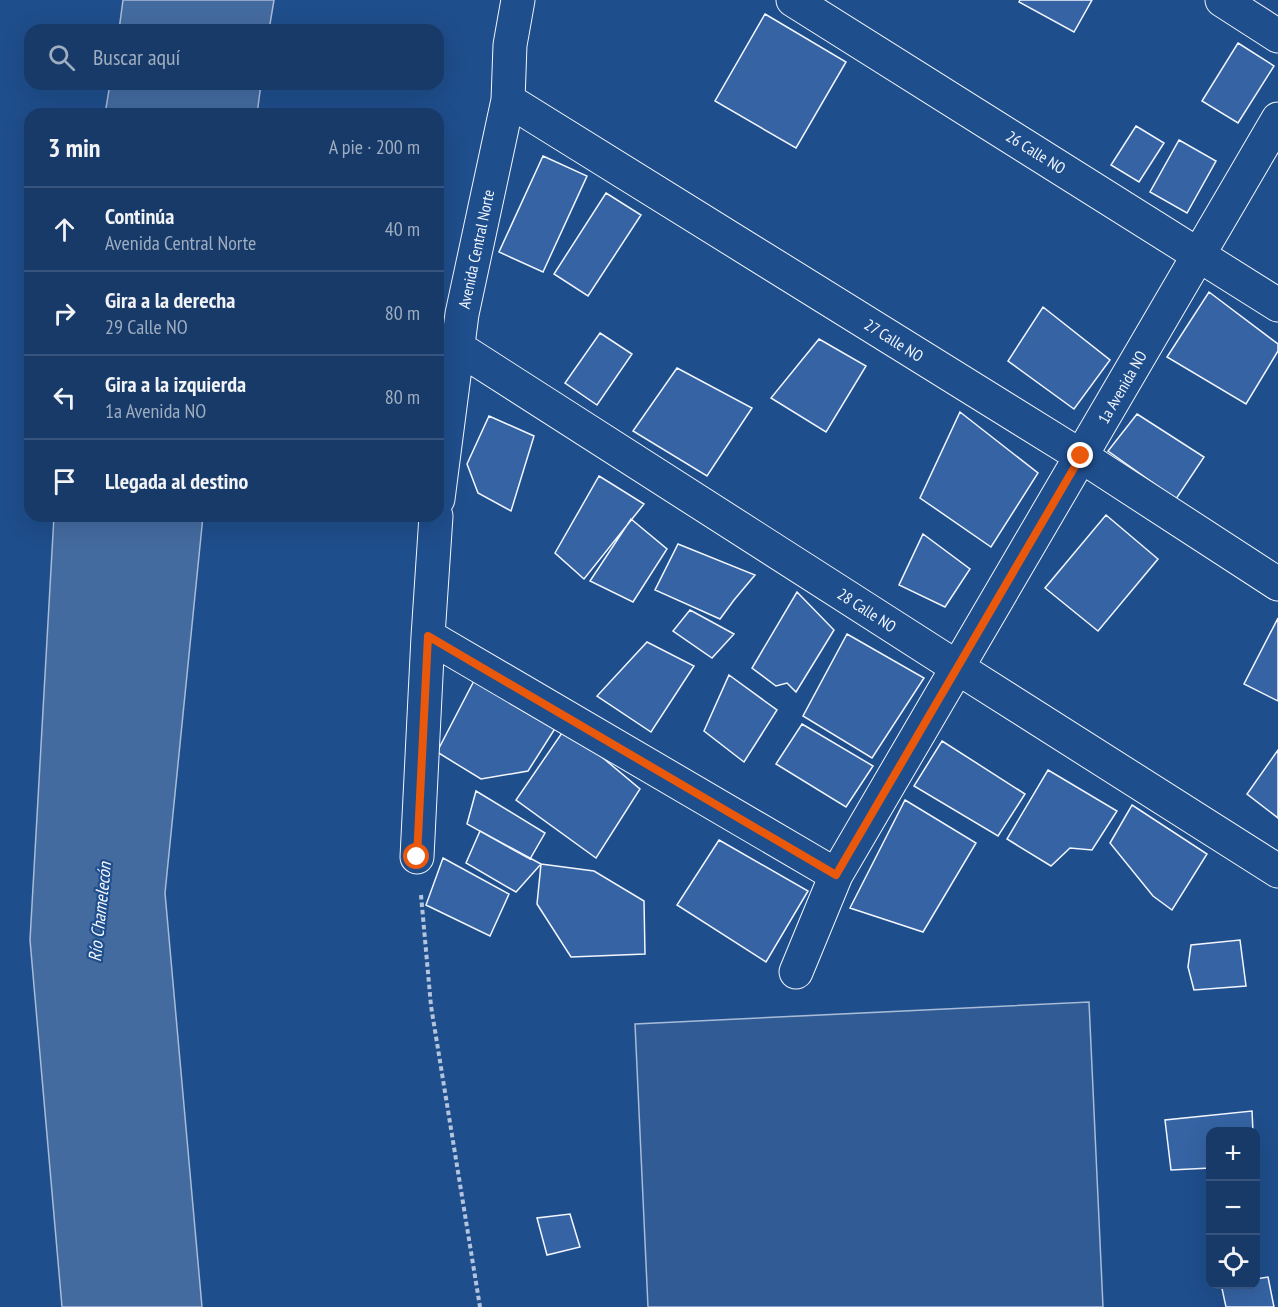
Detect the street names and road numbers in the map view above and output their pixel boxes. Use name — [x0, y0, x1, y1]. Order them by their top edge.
street label: 26 Calle NO — [1003, 126, 1070, 178]
street label: Avenida Central Norte — [454, 188, 498, 310]
street label: 27 Calle NO — [861, 314, 927, 366]
street label: 1a Avenida NO — [1093, 347, 1151, 427]
street label: 28 Calle NO — [834, 584, 900, 637]

